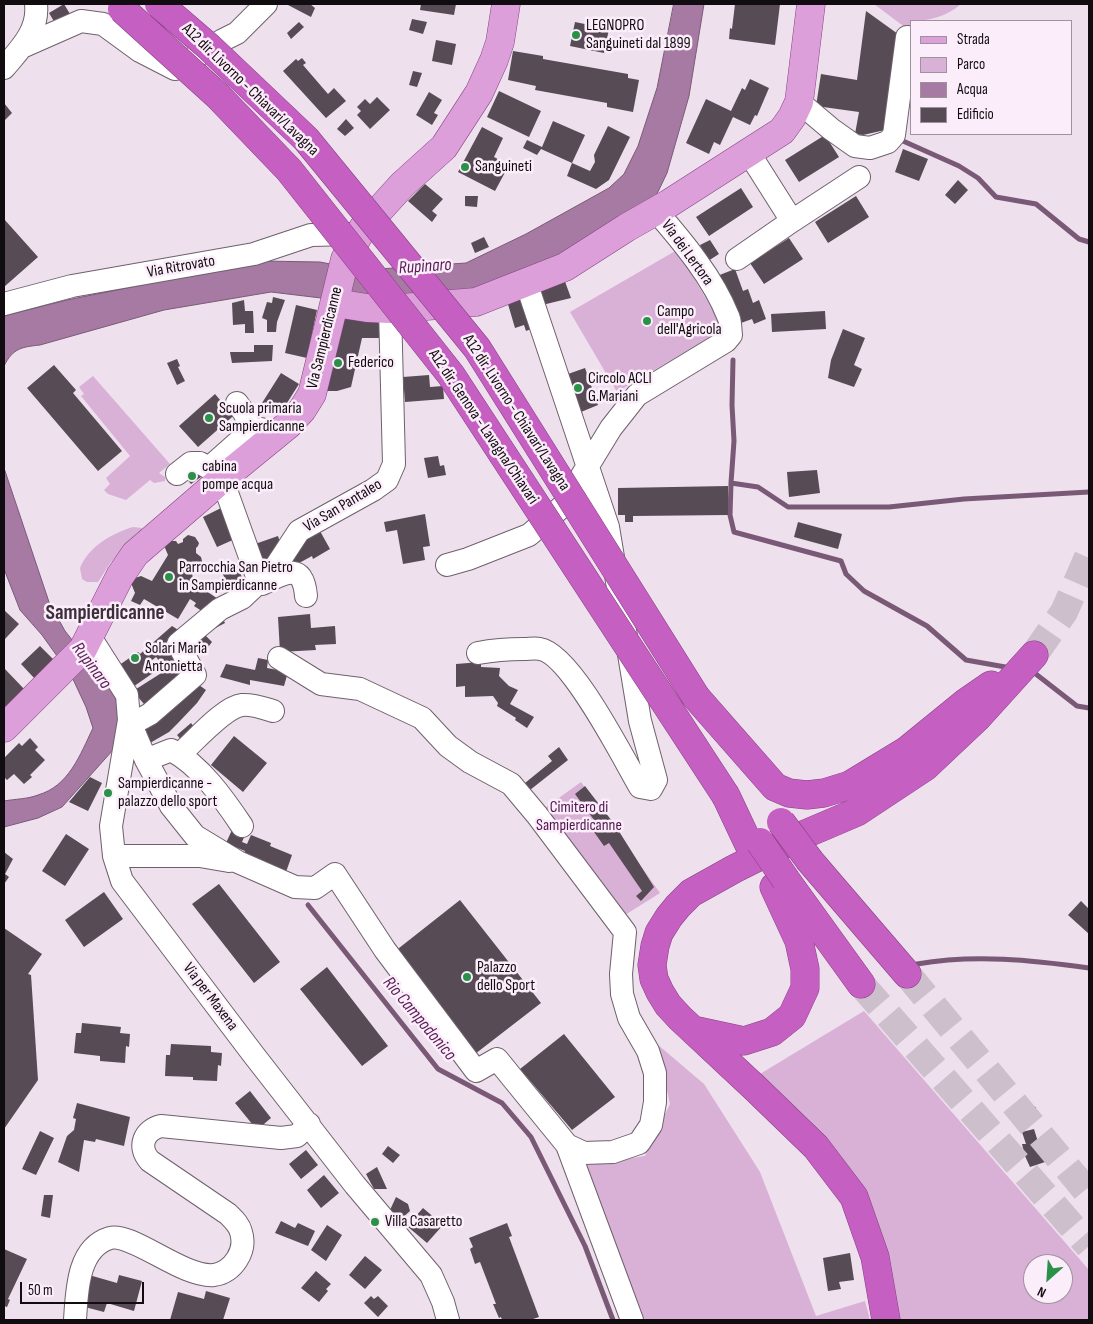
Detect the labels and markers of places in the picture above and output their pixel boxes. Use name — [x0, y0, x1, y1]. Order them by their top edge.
place label: LEGNOPRO Sanguineti dal 1899 — [586, 16, 691, 54]
marker: LEGNOPRO Sanguineti dal 1899 — [570, 29, 582, 41]
place label: Sanguineti — [475, 157, 532, 177]
marker: Sanguineti — [459, 161, 471, 173]
place label: Campo dell'Agricola — [657, 302, 722, 340]
marker: Campo dell'Agricola — [641, 315, 653, 327]
place label: Federico — [348, 353, 394, 373]
marker: Federico — [332, 357, 344, 369]
place label: Circolo ACLI G.Mariani — [588, 369, 652, 407]
marker: Circolo ACLI G.Mariani — [572, 382, 584, 394]
place label: Scuola primaria Sampierdicanne — [219, 399, 305, 437]
marker: Scuola primaria Sampierdicanne — [203, 412, 215, 424]
place label: cabina pompe acqua — [202, 457, 273, 495]
marker: cabina pompe acqua — [186, 470, 198, 482]
place label: Parrocchia San Pietro in Sampierdicanne — [179, 558, 293, 596]
marker: Parrocchia San Pietro in Sampierdicanne — [163, 571, 175, 583]
place label: Solari Maria Antonietta — [145, 639, 207, 677]
marker: Solari Maria Antonietta — [129, 652, 141, 664]
place label: Sampierdicanne - palazzo dello sport — [118, 774, 217, 812]
marker: Sampierdicanne - palazzo dello sport — [102, 787, 114, 799]
place label: Palazzo dello Sport — [477, 958, 535, 996]
marker: Palazzo dello Sport — [461, 971, 473, 983]
place label: Villa Casaretto — [385, 1212, 462, 1232]
marker: Villa Casaretto — [369, 1216, 381, 1228]

